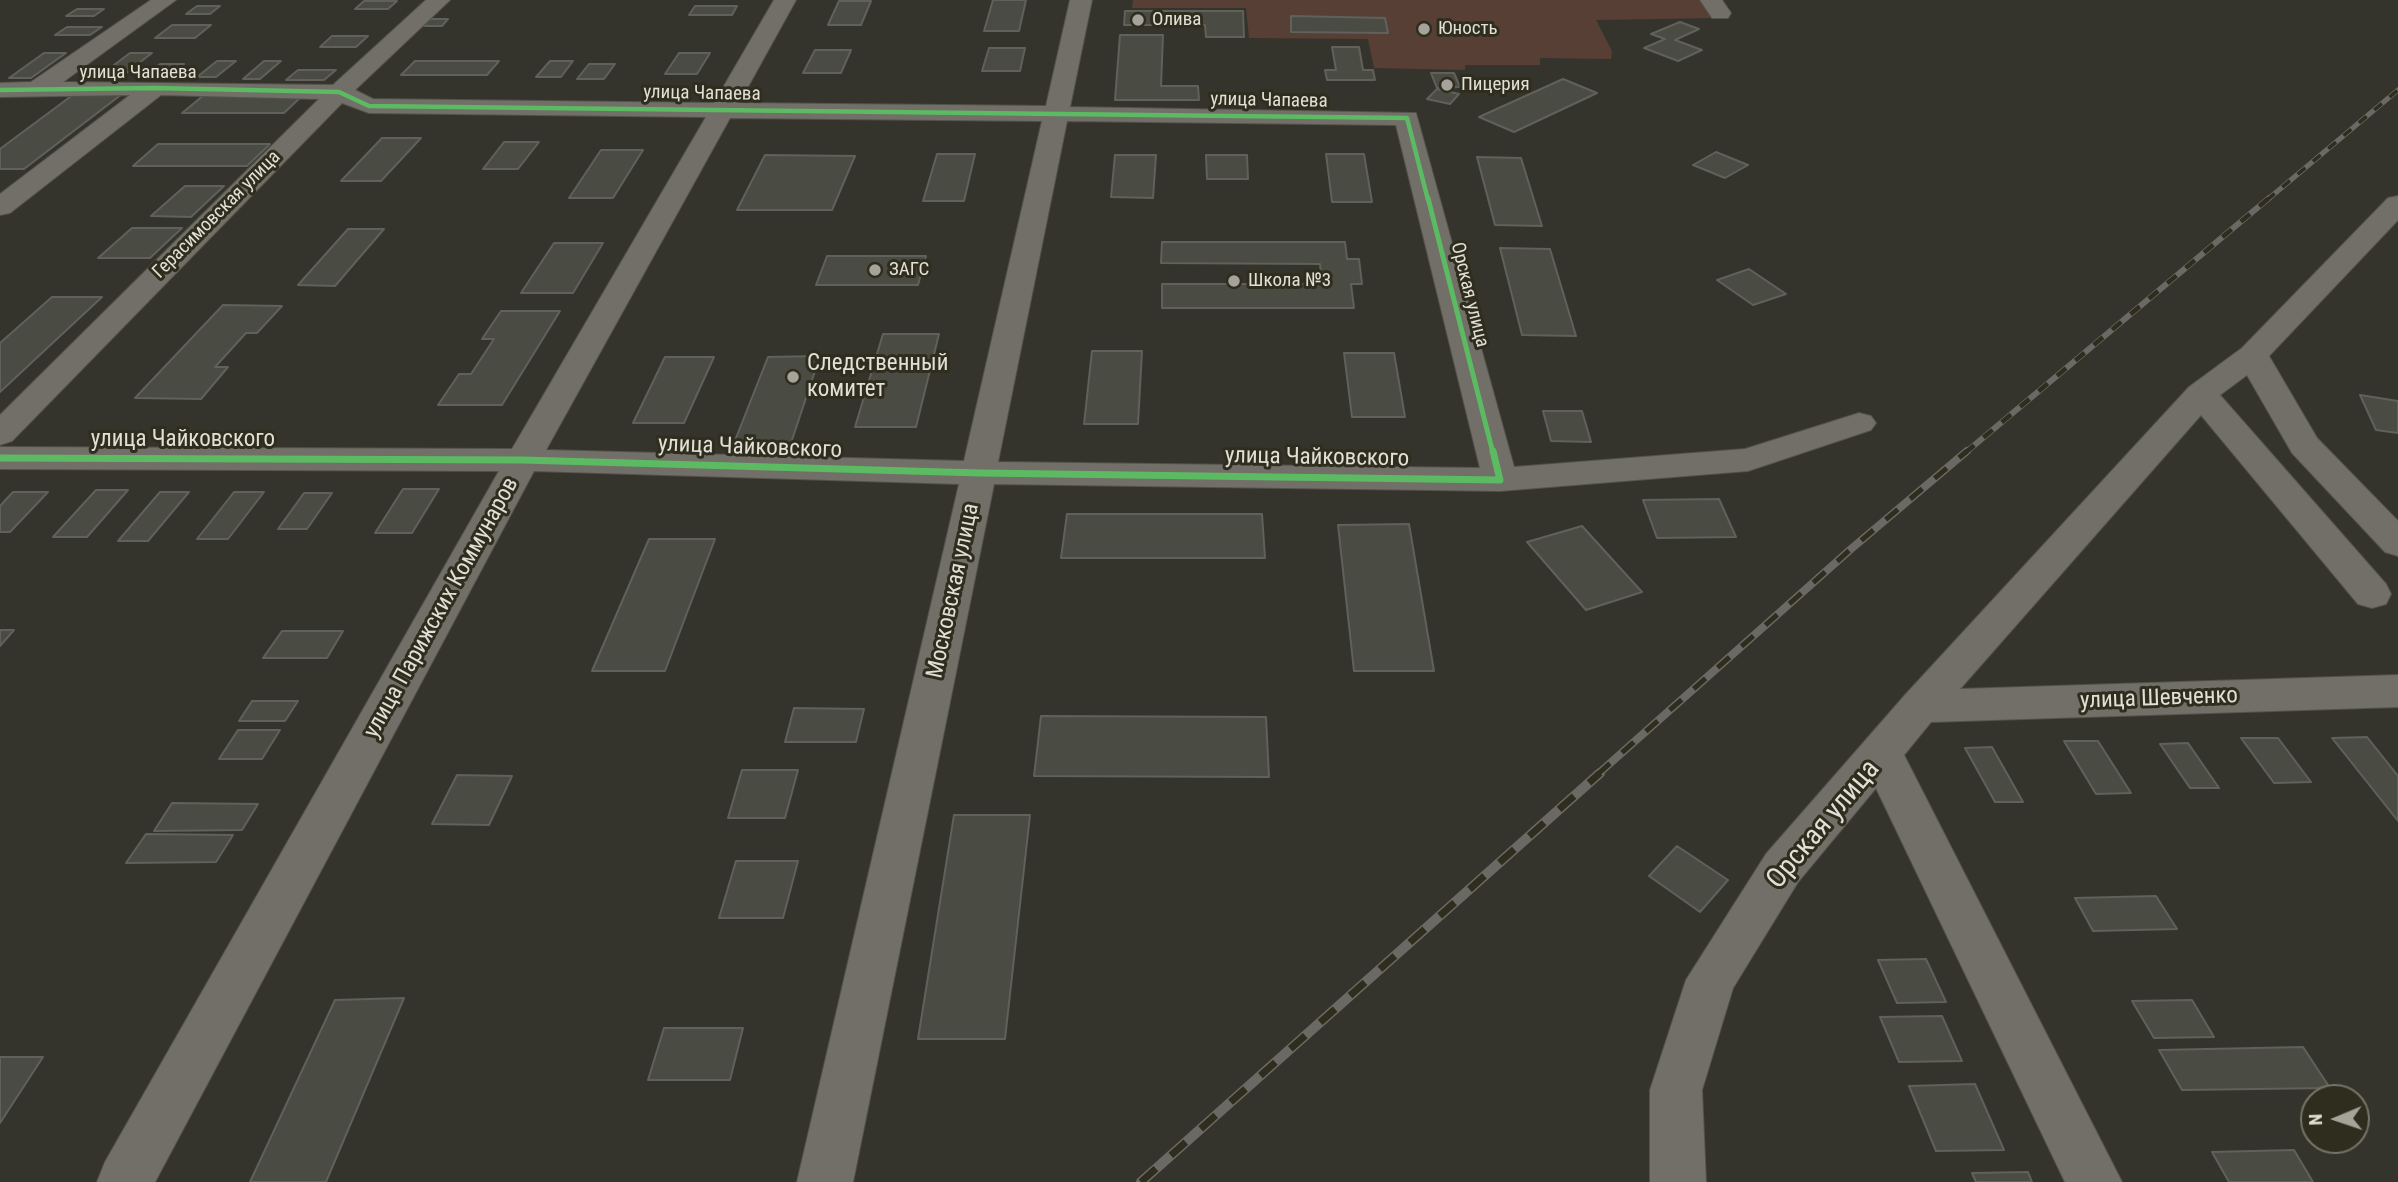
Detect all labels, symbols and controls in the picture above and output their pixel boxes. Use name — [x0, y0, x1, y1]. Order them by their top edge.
place label: Олива — [1152, 9, 1201, 31]
marker: Олива — [1130, 12, 1146, 28]
place label: Юность — [1438, 18, 1498, 40]
marker: Юность — [1416, 21, 1432, 37]
street label: улица Чапаева — [79, 62, 197, 84]
place label: Пицерия — [1461, 74, 1530, 96]
marker: Пицерия — [1439, 77, 1455, 93]
street label: улица Чапаева — [643, 82, 761, 106]
street label: улица Чапаева — [1210, 89, 1328, 113]
street label: Герасимовская улица — [148, 146, 286, 284]
street label: Орская улица — [1445, 240, 1493, 350]
place label: ЗАГС — [889, 259, 929, 281]
marker: ЗАГС — [867, 262, 883, 278]
place label: Школа №3 — [1248, 270, 1331, 292]
marker: Школа №3 — [1226, 273, 1242, 289]
place label: Следственный комитет — [807, 350, 948, 404]
marker: Следственный комитет — [785, 369, 801, 385]
street label: улица Чайковского — [91, 426, 275, 454]
street label: улица Чайковского — [657, 431, 843, 465]
street label: улица Чайковского — [1225, 443, 1409, 473]
street label: улица Парижских Коммунаров — [359, 473, 525, 743]
street label: Московская улица — [922, 501, 986, 681]
street label: улица Шевченко — [2080, 682, 2238, 716]
street label: Орская улица — [1760, 754, 1888, 896]
north arrow — [2300, 1084, 2370, 1154]
text: N — [2304, 1113, 2327, 1126]

